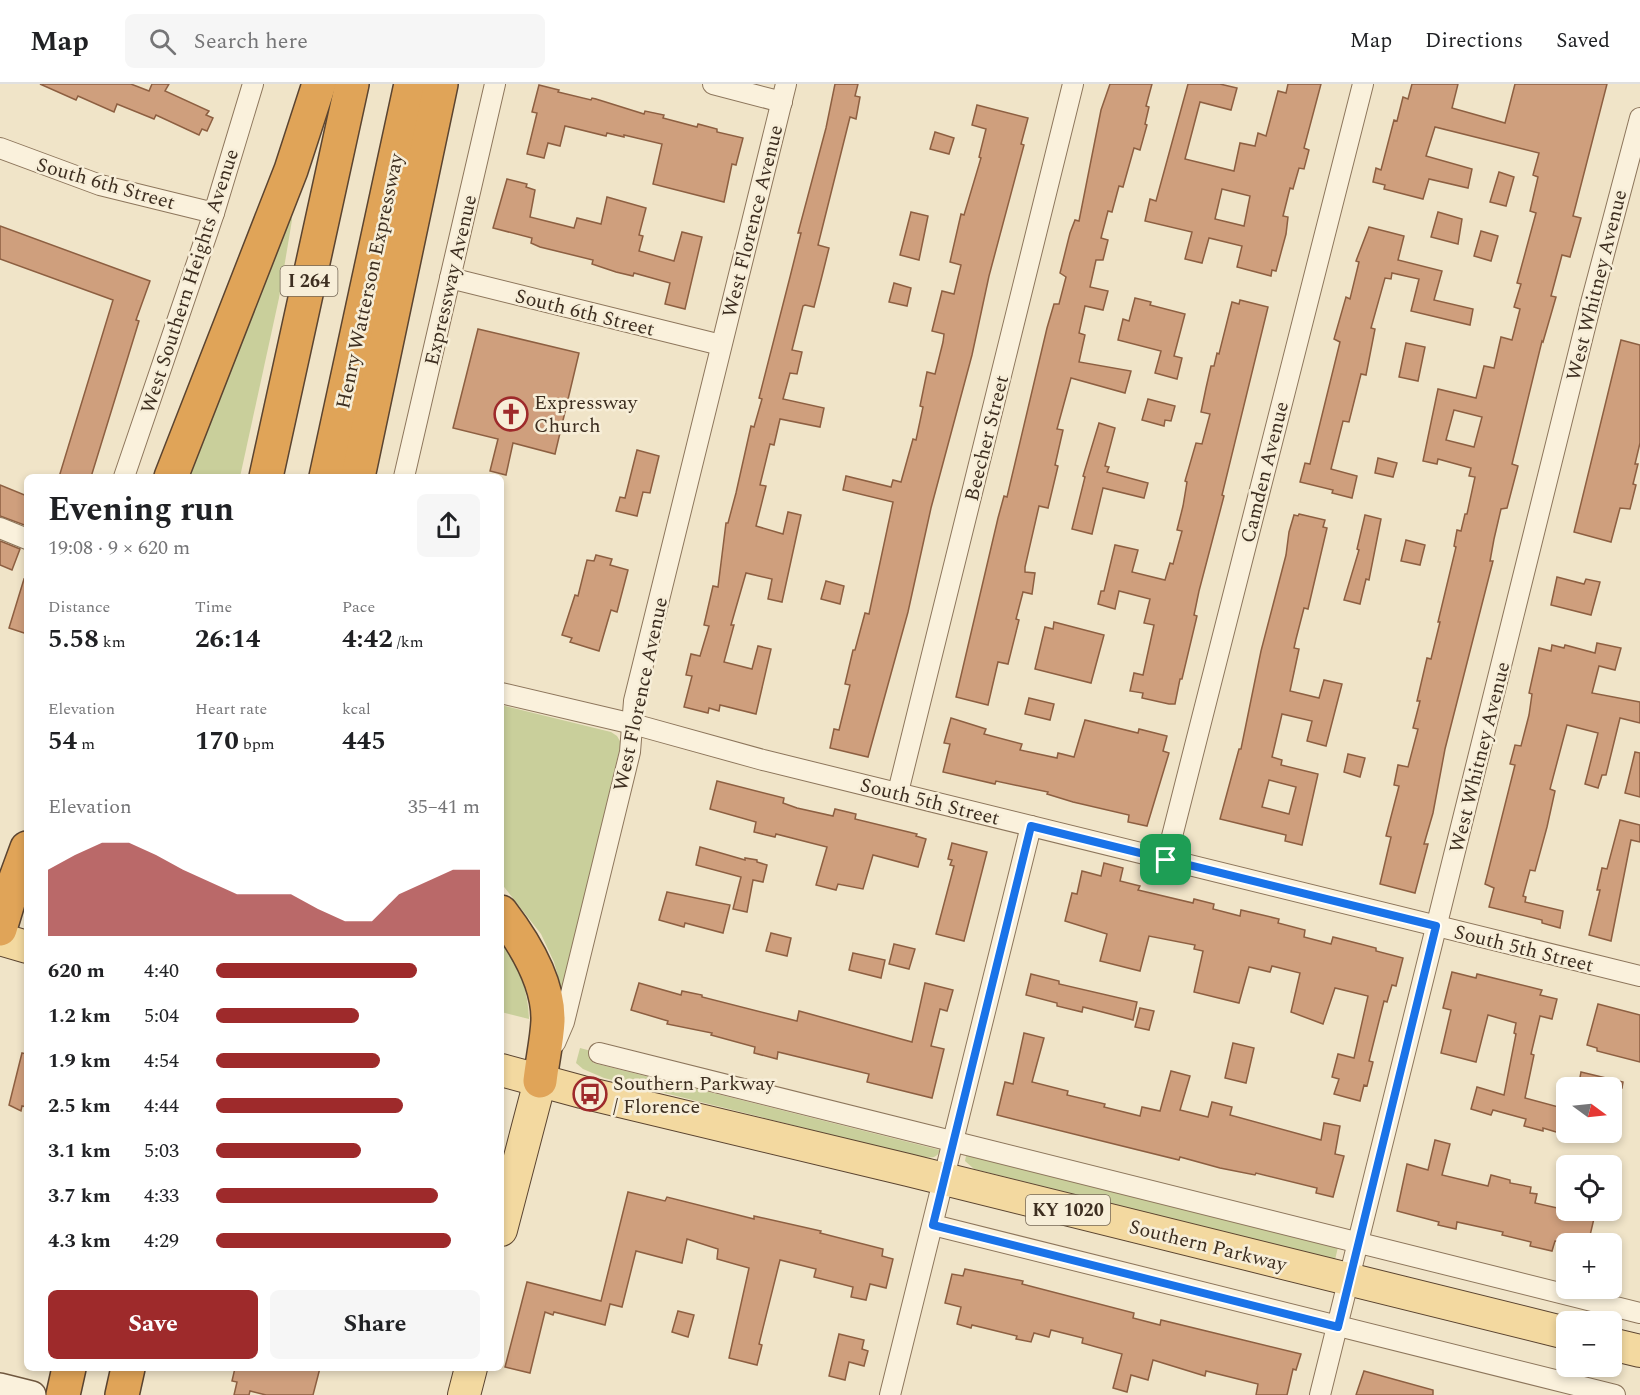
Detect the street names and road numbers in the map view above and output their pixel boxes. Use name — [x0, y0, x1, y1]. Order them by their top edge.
street label: West Florence Avenue — [715, 122, 791, 321]
street label: West Southern Heights Avenue — [133, 145, 247, 418]
street label: Henry Watterson Expressway — [328, 149, 412, 412]
street label: South 6th Street — [33, 150, 179, 218]
street label: West Whitney Avenue — [1559, 186, 1635, 384]
street label: Expressway Avenue — [417, 192, 485, 369]
road number: I 264 — [280, 266, 338, 296]
street label: South 6th Street — [512, 281, 658, 345]
street label: Beecher Street — [957, 372, 1017, 504]
street label: Camden Avenue — [1233, 398, 1297, 546]
street label: West Florence Avenue — [606, 594, 676, 794]
street label: West Whitney Avenue — [1442, 658, 1518, 856]
street label: South 5th Street — [857, 770, 1003, 834]
street label: South 5th Street — [1451, 917, 1597, 981]
road number: KY 1020 — [1026, 1195, 1110, 1225]
street label: Southern Parkway — [1126, 1212, 1291, 1280]

